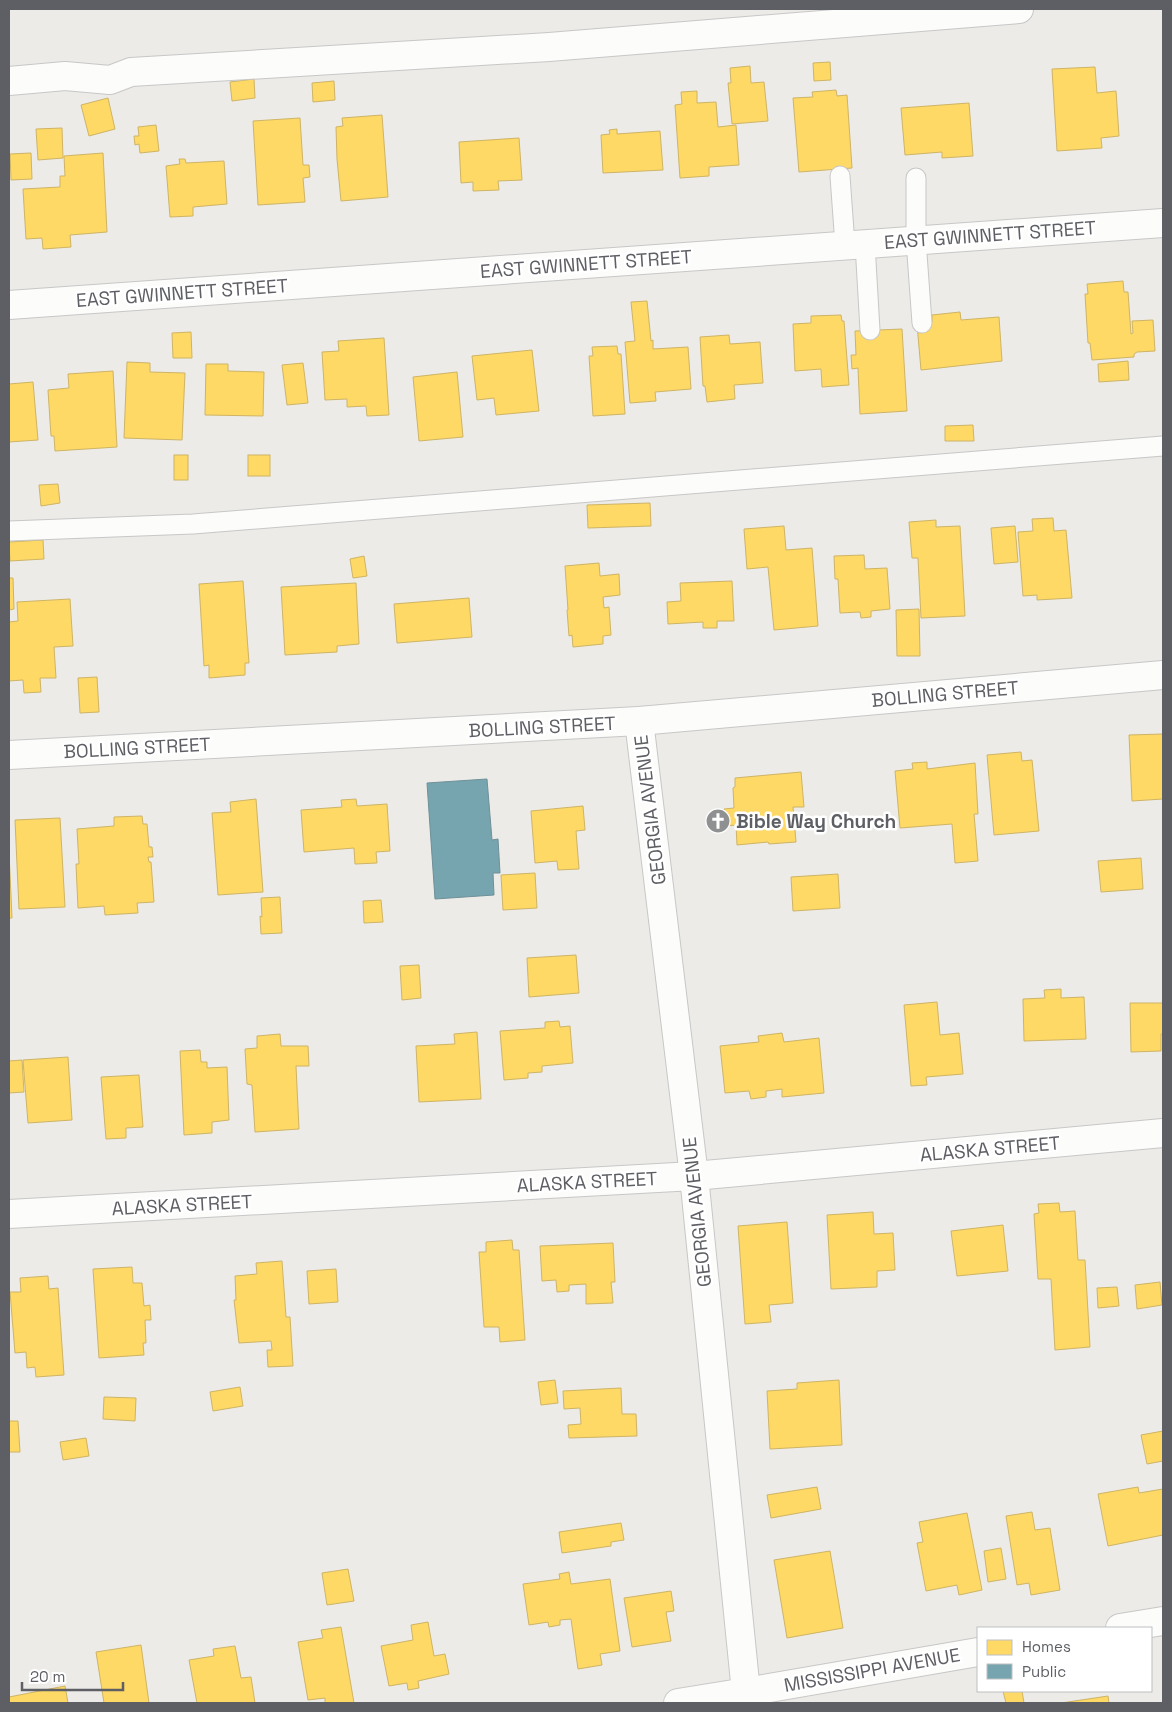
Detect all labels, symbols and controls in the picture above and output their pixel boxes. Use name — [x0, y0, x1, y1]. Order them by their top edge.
street label: EAST GWINNETT STREET — [883, 215, 1097, 255]
street label: EAST GWINNETT STREET — [479, 244, 693, 284]
street label: EAST GWINNETT STREET — [75, 273, 289, 313]
street label: BOLLING STREET — [870, 675, 1020, 713]
street label: BOLLING STREET — [468, 711, 616, 743]
street label: BOLLING STREET — [63, 732, 211, 764]
street label: GEORGIA AVENUE — [628, 734, 672, 886]
church icon: Bible Way Church — [705, 808, 731, 834]
place label: Bible Way Church — [736, 809, 896, 834]
street label: ALASKA STREET — [919, 1130, 1061, 1168]
street label: GEORGIA AVENUE — [677, 1136, 717, 1288]
street label: ALASKA STREET — [516, 1166, 658, 1198]
street label: ALASKA STREET — [111, 1189, 253, 1221]
legend — [977, 1627, 1152, 1692]
text: Homes — [1022, 1637, 1071, 1656]
street label: MISSISSIPPI AVENUE — [782, 1642, 962, 1698]
scale bar — [22, 1660, 124, 1692]
text: Public — [1022, 1662, 1066, 1681]
text: 20 m — [30, 1667, 65, 1686]

